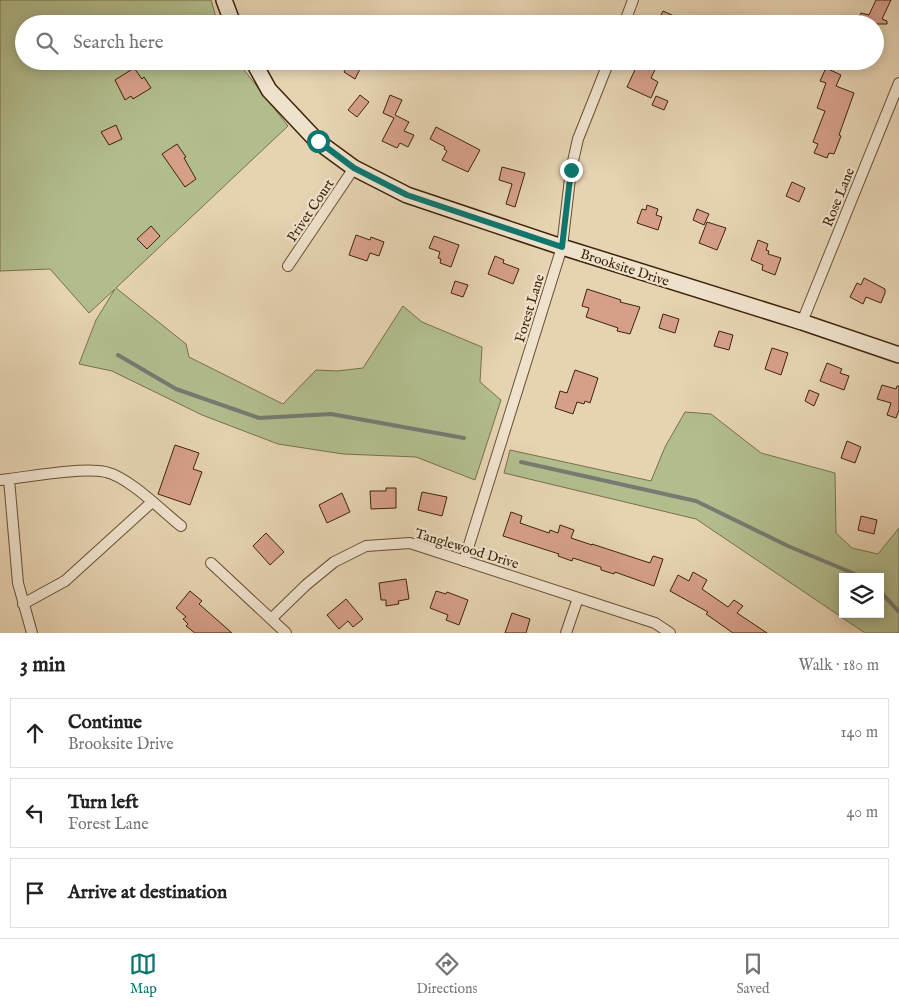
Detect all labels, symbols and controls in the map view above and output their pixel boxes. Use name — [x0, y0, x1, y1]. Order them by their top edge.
search box — [15, 15, 884, 70]
icon: search — [33, 29, 61, 57]
text: Search here — [73, 31, 164, 55]
route start — [307, 130, 330, 153]
route end — [560, 159, 583, 182]
street label: Rose Lane — [819, 165, 859, 230]
street label: Privet Court — [283, 176, 339, 245]
street label: Brooksite Drive — [578, 245, 672, 291]
street label: Forest Lane — [511, 271, 549, 345]
street label: Tanglewood Drive — [413, 525, 521, 573]
map controls — [839, 573, 884, 618]
button: layers — [839, 573, 884, 618]
text: 3 min — [20, 652, 65, 679]
text: Walk · 180 m — [798, 656, 879, 676]
text: Continue — [68, 711, 142, 735]
icon: ahead — [21, 719, 49, 747]
text: 140 m — [840, 723, 878, 743]
text: Brooksite Drive — [68, 735, 174, 755]
text: Turn left — [68, 791, 139, 815]
icon: left — [21, 799, 49, 827]
text: 40 m — [846, 803, 878, 823]
text: Forest Lane — [68, 815, 149, 835]
icon: arrive — [21, 879, 49, 907]
text: Arrive at destination — [68, 881, 227, 905]
tab: Map — [129, 950, 157, 998]
tab: Directions — [416, 950, 477, 998]
tab: Saved — [736, 950, 769, 998]

